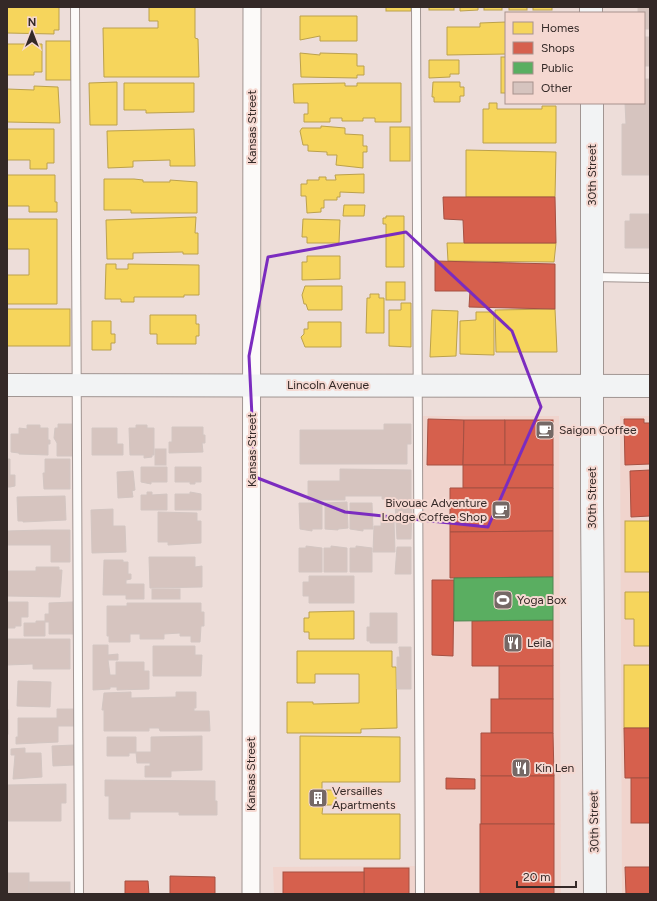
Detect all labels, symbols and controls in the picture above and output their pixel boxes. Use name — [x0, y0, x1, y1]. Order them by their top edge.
north arrow — [12, 12, 52, 52]
legend — [505, 12, 645, 104]
text: N — [28, 16, 36, 29]
text: Homes — [541, 21, 580, 35]
text: Shops — [541, 41, 575, 55]
text: Public — [541, 61, 574, 75]
text: Other — [541, 81, 572, 95]
street label: Kansas Street — [245, 90, 259, 164]
street label: 30th Street — [585, 144, 599, 206]
street label: Lincoln Avenue — [287, 378, 369, 392]
street label: Kansas Street — [245, 413, 259, 487]
cafe icon: Saigon Coffee — [534, 419, 556, 441]
place label: Saigon Coffee — [559, 423, 637, 437]
street label: 30th Street — [585, 467, 599, 529]
place label: Bivouac Adventure Lodge Coffee Shop — [382, 496, 487, 524]
cafe icon: Bivouac Adventure Lodge Coffee Shop — [490, 499, 512, 521]
sports icon: Yoga Box — [492, 589, 514, 611]
place label: Yoga Box — [517, 593, 567, 607]
restaurant icon: Leila — [502, 632, 524, 654]
place label: Leila — [527, 636, 551, 650]
street label: Kansas Street — [244, 737, 258, 811]
restaurant icon: Kin Len — [510, 757, 532, 779]
place label: Kin Len — [535, 761, 575, 775]
place label: Versailles Apartments — [332, 784, 396, 812]
building icon: Versailles Apartments — [307, 787, 329, 809]
street label: 30th Street — [586, 790, 602, 853]
scale bar — [517, 863, 576, 889]
text: 20 m — [523, 870, 551, 884]

